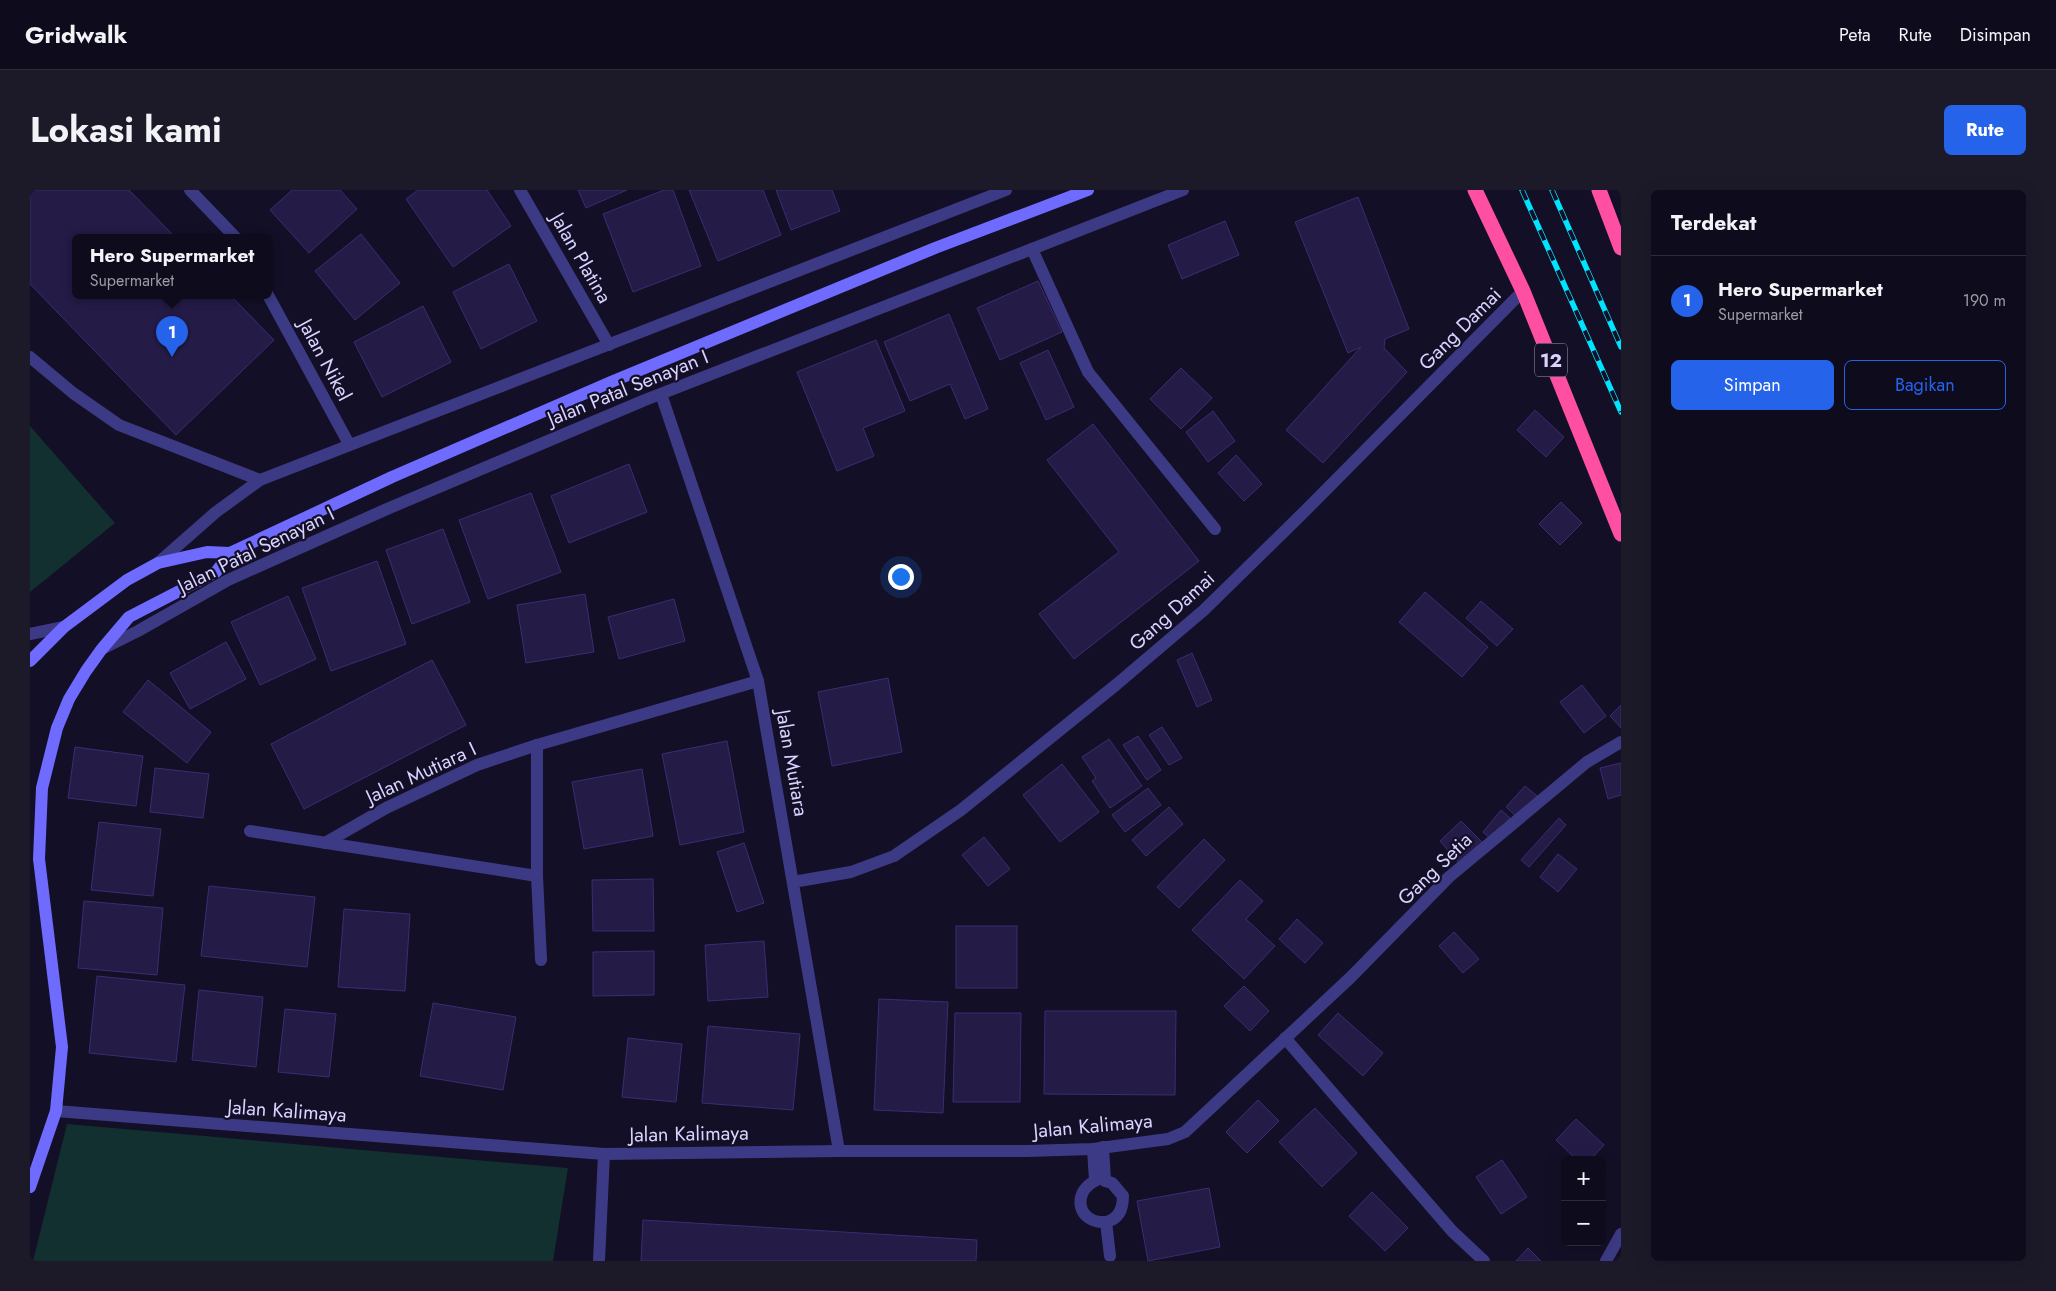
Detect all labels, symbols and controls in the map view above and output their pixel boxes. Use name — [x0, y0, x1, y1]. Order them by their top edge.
text: Gridwalk — [25, 17, 127, 52]
text: Peta — [1839, 22, 1871, 48]
text: Rute — [1899, 22, 1932, 48]
text: Disimpan — [1960, 22, 2031, 48]
text: Lokasi kami — [30, 105, 222, 155]
button: Rute — [1944, 105, 2026, 155]
street label: Jalan Platina — [542, 205, 619, 309]
text: Terdekat — [1671, 208, 1756, 238]
popup — [72, 234, 272, 299]
text: Hero Supermarket — [90, 242, 254, 269]
text: Supermarket — [90, 269, 174, 292]
text: Hero Supermarket — [1718, 276, 1883, 303]
street label: Gang Damai — [1412, 281, 1508, 377]
text: 1 — [1683, 289, 1691, 312]
text: 190 m — [1963, 289, 2006, 312]
text: Supermarket — [1718, 303, 1803, 326]
street label: Jalan Nikel — [290, 311, 359, 406]
pin: 1 — [156, 316, 188, 357]
street label: Jalan Patal Senayan I — [540, 342, 713, 435]
road number: 12 — [1535, 344, 1567, 376]
button: Simpan — [1671, 360, 1834, 410]
button: Bagikan — [1844, 360, 2006, 410]
street label: Jalan Patal Senayan I — [170, 499, 339, 602]
your location — [888, 564, 914, 590]
street label: Gang Damai — [1123, 565, 1221, 657]
street label: Jalan Mutiara — [768, 704, 816, 819]
street label: Jalan Mutiara I — [358, 735, 481, 813]
street label: Gang Setia — [1391, 826, 1479, 912]
street label: Jalan Kalimaya — [223, 1092, 348, 1130]
street label: Jalan Kalimaya — [1029, 1106, 1154, 1146]
street label: Jalan Kalimaya — [626, 1118, 749, 1150]
map controls — [1561, 1156, 1606, 1246]
button: + — [1561, 1156, 1606, 1201]
button: − — [1561, 1201, 1606, 1246]

